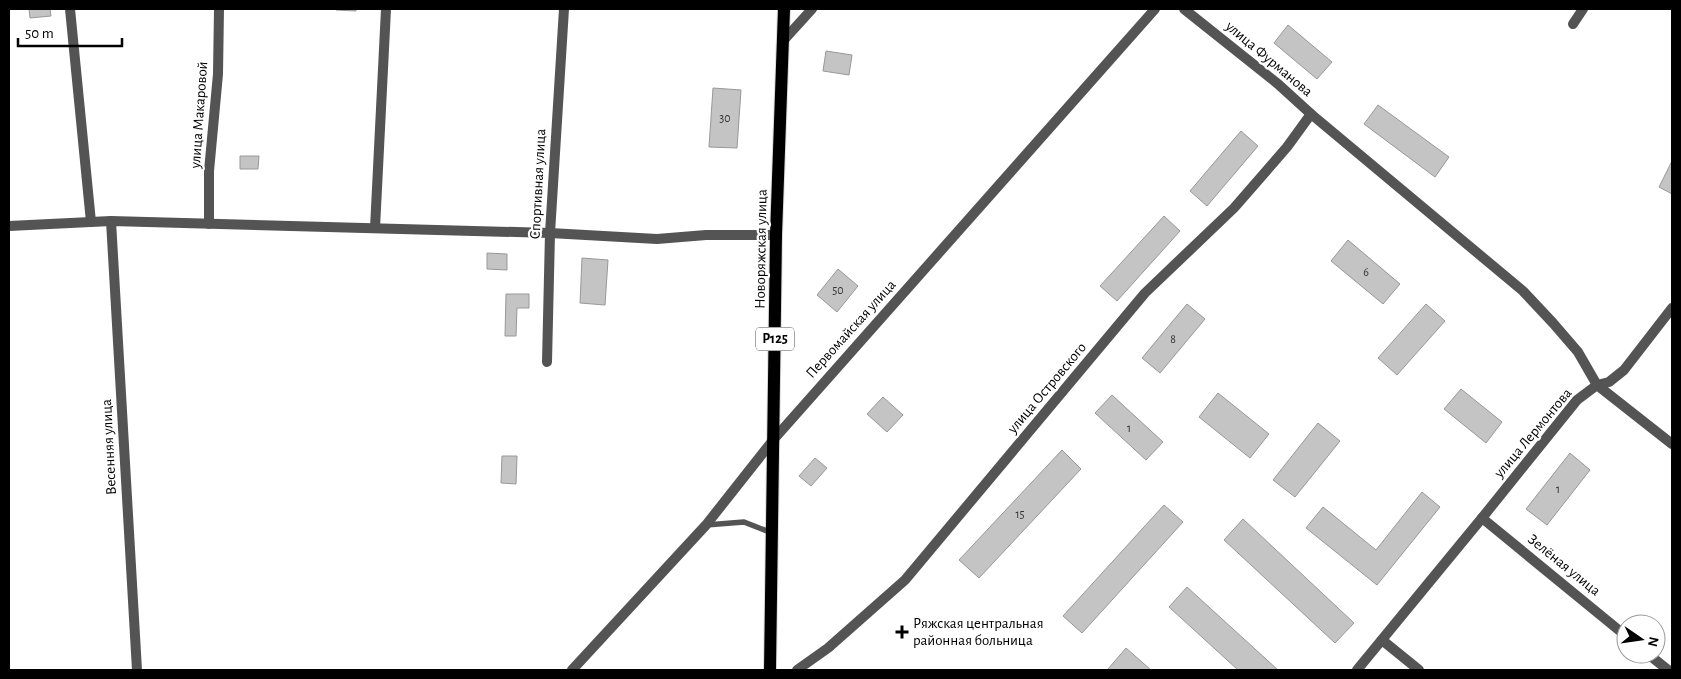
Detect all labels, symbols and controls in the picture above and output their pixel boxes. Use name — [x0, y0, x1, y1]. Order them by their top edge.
scale bar — [18, 15, 121, 47]
street label: улица Фурманова — [1222, 18, 1315, 100]
text: 50 m — [25, 26, 54, 41]
street label: улица Макаровой — [188, 61, 210, 170]
house number: 30 — [719, 112, 731, 124]
street label: Спортивная улица — [528, 128, 548, 240]
street label: Новоряжская улица — [752, 189, 770, 309]
house number: 6 — [1363, 266, 1369, 278]
street label: Первомайская улица — [803, 277, 899, 381]
house number: 50 — [832, 284, 844, 296]
road number: Р125 — [756, 328, 794, 350]
house number: 8 — [1170, 333, 1176, 345]
street label: улица Островского — [1004, 340, 1089, 437]
street label: улица Лермонтова — [1491, 385, 1575, 481]
street label: Весенняя улица — [99, 399, 119, 495]
house number: 1 — [1127, 422, 1131, 434]
house number: 1 — [1556, 483, 1560, 495]
house number: 15 — [1015, 508, 1025, 520]
street label: Зелёная улица — [1525, 531, 1603, 599]
north arrow — [1616, 614, 1666, 664]
place label: Ряжская центральная районная больница — [913, 616, 1044, 648]
marker: Ряжская центральная районная больница — [895, 625, 909, 639]
text: N — [1645, 635, 1661, 648]

